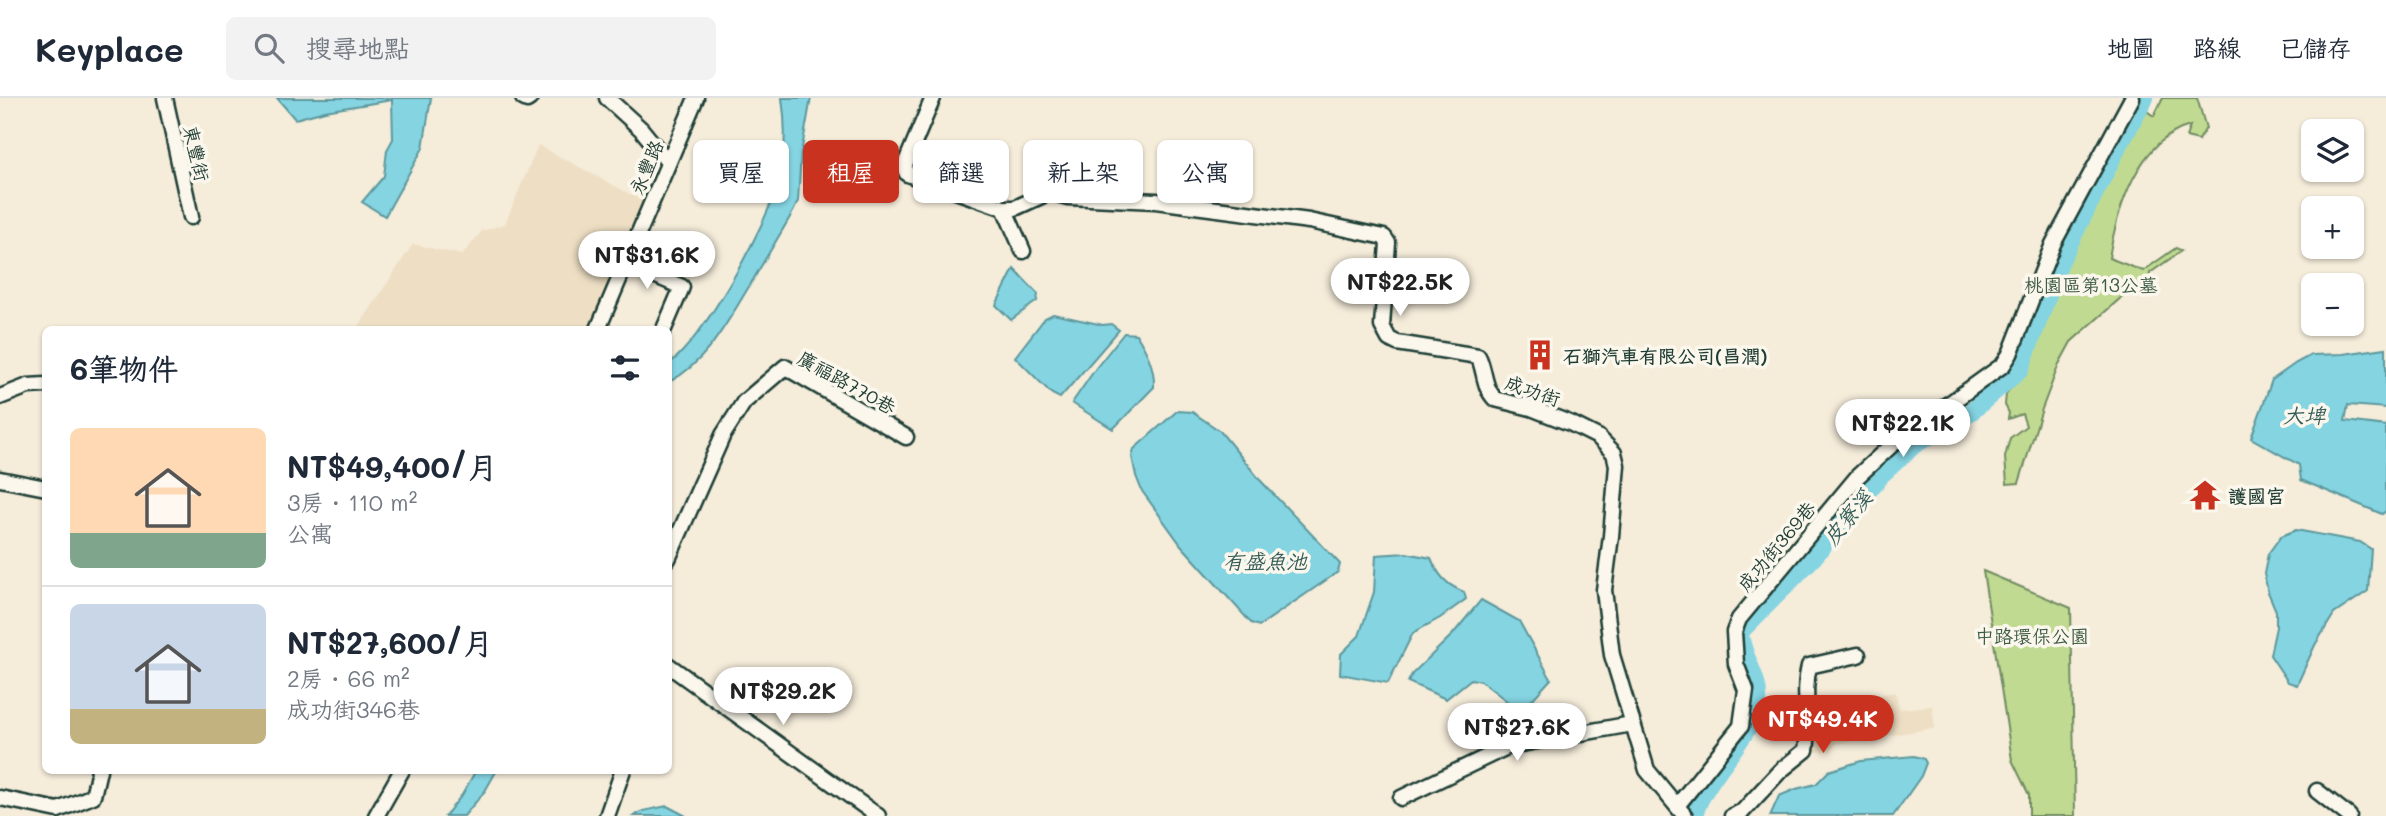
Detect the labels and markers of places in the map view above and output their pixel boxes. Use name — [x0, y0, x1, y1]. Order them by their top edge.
pin: NT$31.6K — [575, 232, 719, 291]
pin: NT$22.5K — [1328, 258, 1472, 318]
building icon: 石獅汽車有限公司(昌潤) — [1523, 338, 1557, 372]
place label: 石獅汽車有限公司(昌潤) — [1563, 343, 1767, 368]
pin: NT$22.1K — [1831, 400, 1975, 459]
temple icon: 護國宮 — [2188, 478, 2222, 512]
place label: 護國宮 — [2228, 483, 2285, 508]
pin: NT$29.2K — [711, 668, 855, 727]
pin: NT$49.4K — [1751, 696, 1895, 755]
pin: NT$27.6K — [1445, 704, 1589, 763]

